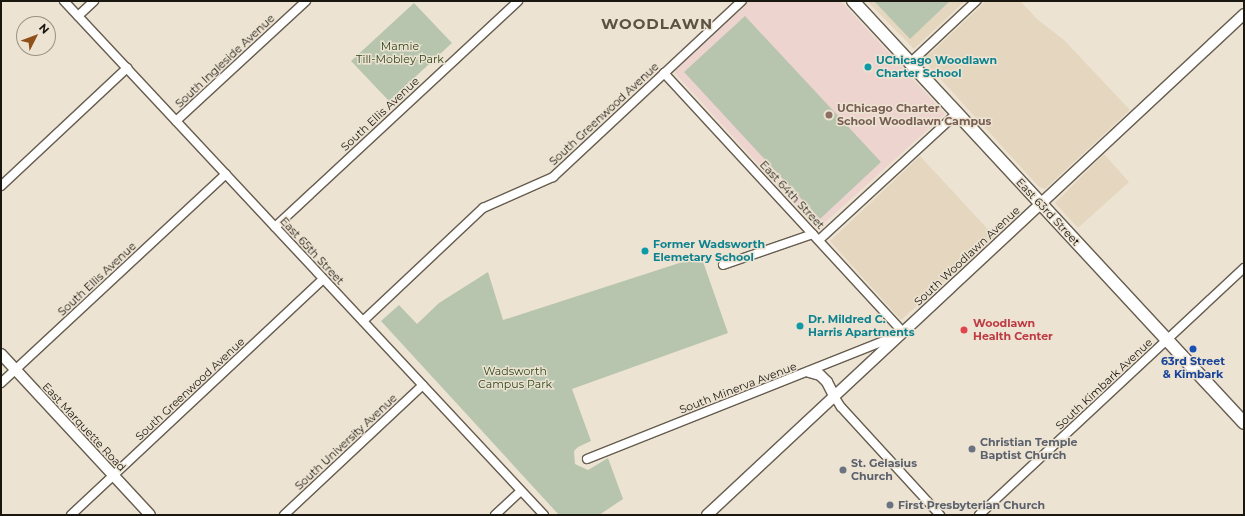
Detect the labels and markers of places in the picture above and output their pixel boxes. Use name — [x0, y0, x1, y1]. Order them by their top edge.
place label: UChicago Woodlawn Charter School — [876, 54, 997, 80]
marker: UChicago Woodlawn Charter School — [863, 62, 873, 72]
place label: UChicago Charter School Woodlawn Campus — [837, 102, 991, 128]
marker: UChicago Charter School Woodlawn Campus — [824, 110, 834, 120]
place label: Former Wadsworth Elemetary School — [653, 238, 765, 264]
marker: Former Wadsworth Elemetary School — [640, 246, 650, 256]
place label: Dr. Mildred C. Harris Apartments — [808, 313, 914, 339]
place label: Woodlawn Health Center — [973, 317, 1053, 343]
marker: Dr. Mildred C. Harris Apartments — [795, 321, 805, 331]
marker: Woodlawn Health Center — [958, 324, 970, 336]
marker: 63rd Street & Kimbark — [1188, 344, 1198, 354]
place label: 63rd Street & Kimbark — [1161, 355, 1225, 381]
place label: Christian Temple Baptist Church — [980, 436, 1078, 462]
marker: Christian Temple Baptist Church — [967, 444, 977, 454]
place label: St. Gelasius Church — [851, 457, 917, 483]
marker: St. Gelasius Church — [838, 465, 848, 475]
place label: First Presbyterian Church — [898, 498, 1045, 512]
marker: First Presbyterian Church — [885, 500, 895, 510]

